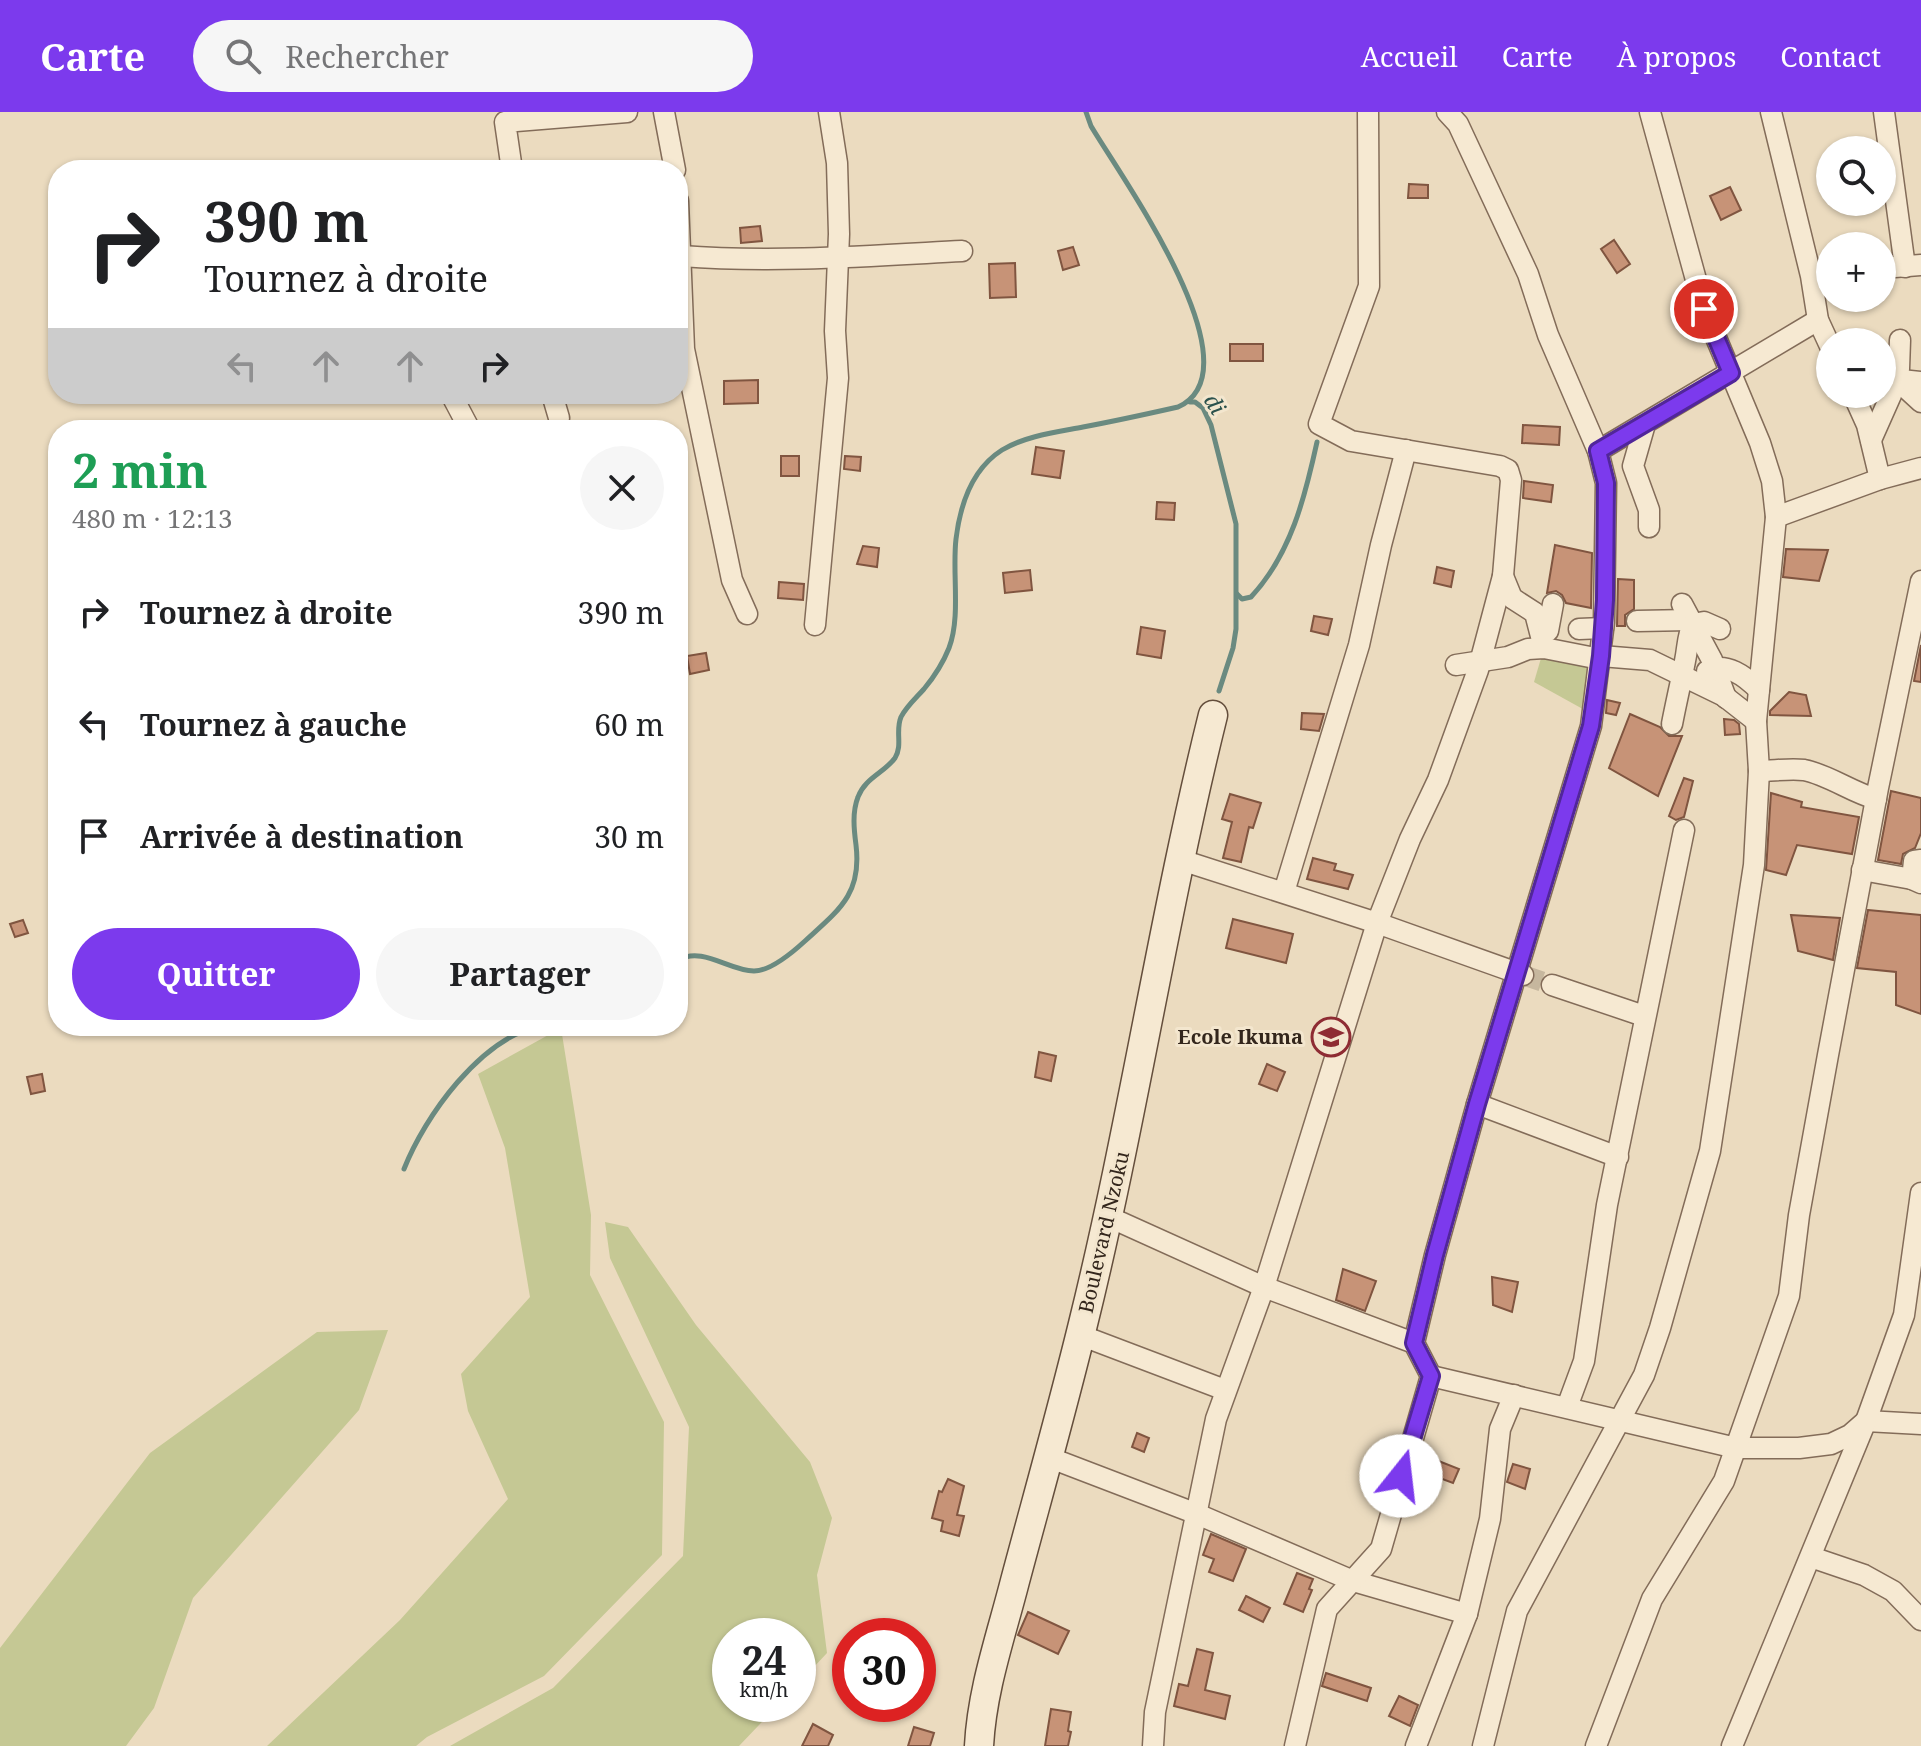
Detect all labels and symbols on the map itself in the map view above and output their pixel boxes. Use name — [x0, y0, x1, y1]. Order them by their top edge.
pin — [1670, 275, 1738, 343]
water label: di — [1198, 387, 1234, 420]
school or university icon: Ecole Ikuma — [1310, 1016, 1352, 1058]
place label: Ecole Ikuma — [1178, 1023, 1303, 1050]
street label: Boulevard Nzoku — [1072, 1148, 1135, 1316]
position arrow — [1359, 1434, 1443, 1518]
speed limit sign: 30 — [832, 1618, 936, 1722]

